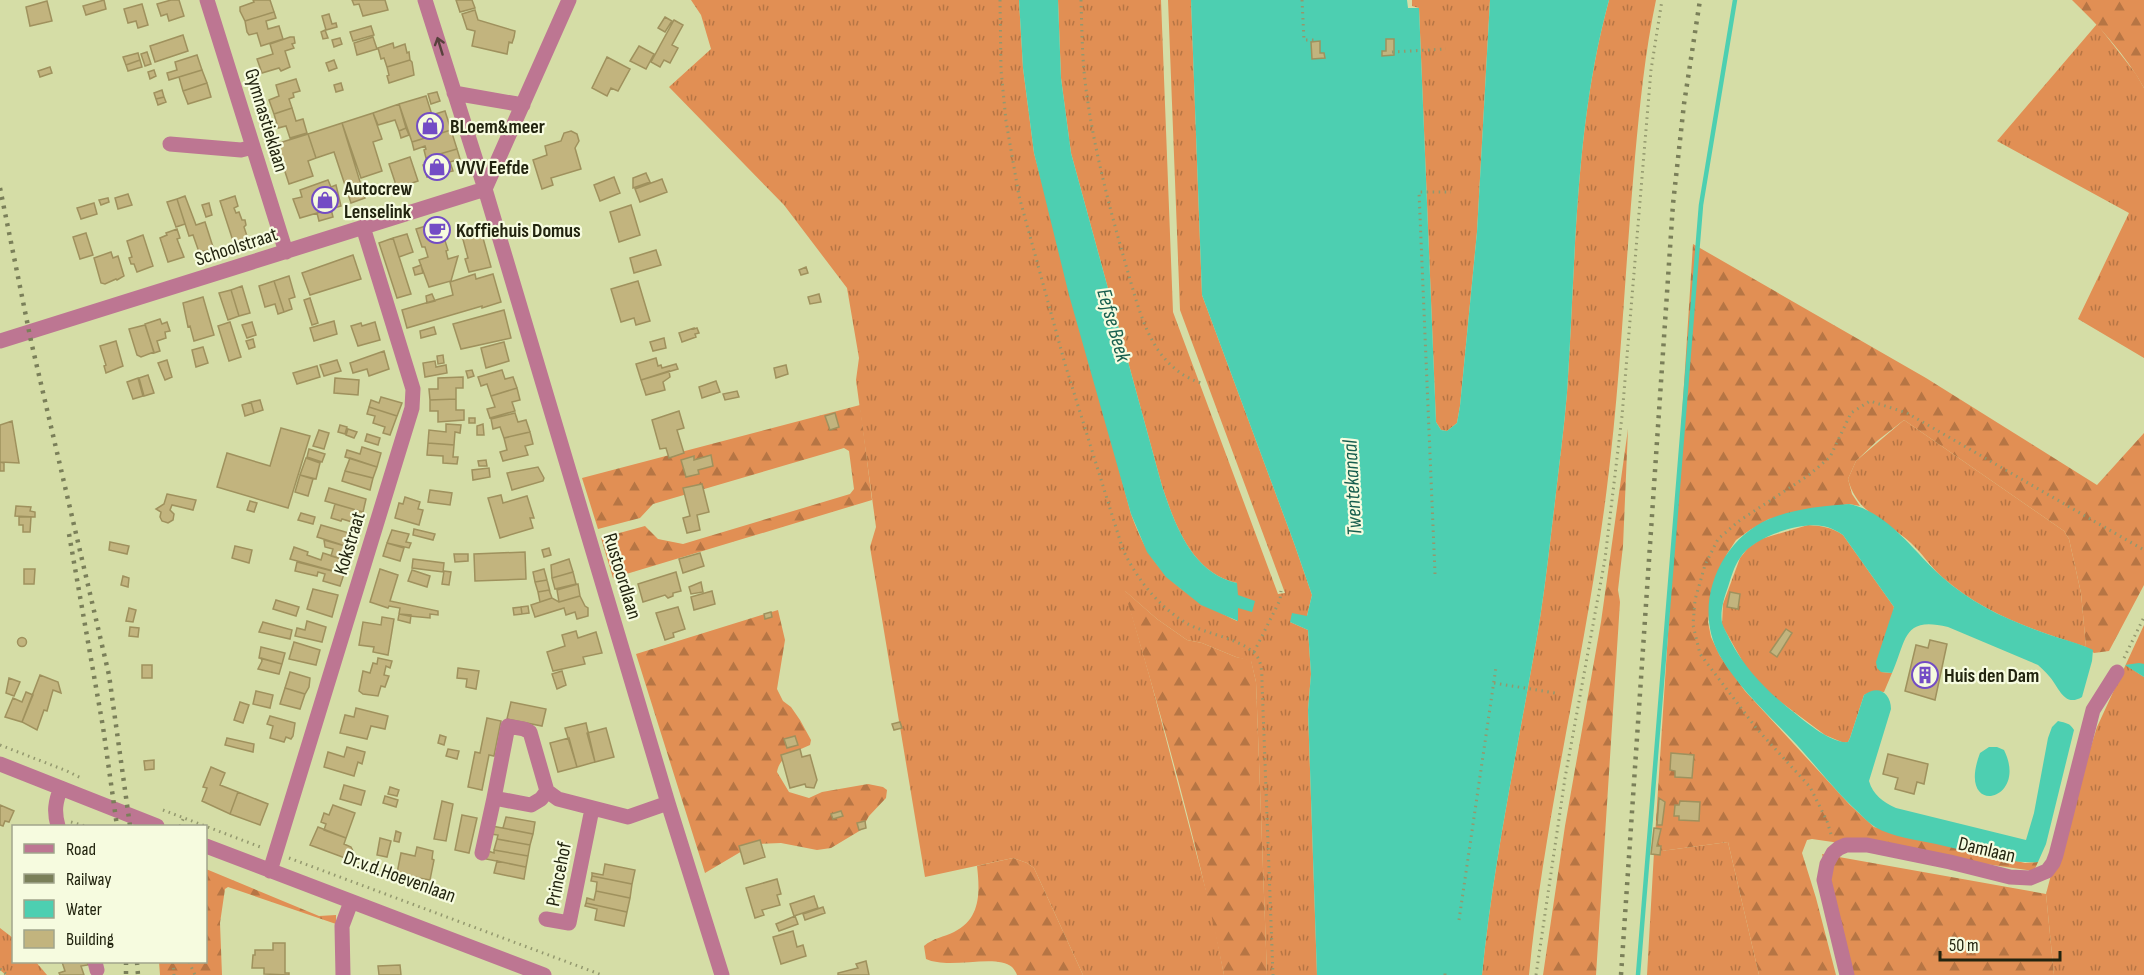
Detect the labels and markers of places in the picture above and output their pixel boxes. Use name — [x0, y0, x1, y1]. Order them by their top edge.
shop icon: BLoem&meer — [415, 111, 445, 141]
place label: BLoem&meer — [450, 115, 545, 139]
shop icon: VVV Eefde — [422, 152, 452, 182]
place label: VVV Eefde — [456, 156, 529, 180]
place label: Autocrew Lenselink — [343, 177, 412, 224]
shop icon: Autocrew Lenselink — [310, 185, 340, 215]
cafe icon: Koffiehuis Domus — [422, 215, 452, 245]
place label: Koffiehuis Domus — [456, 219, 581, 243]
building icon: Huis den Dam — [1910, 660, 1940, 690]
place label: Huis den Dam — [1944, 664, 2039, 688]

